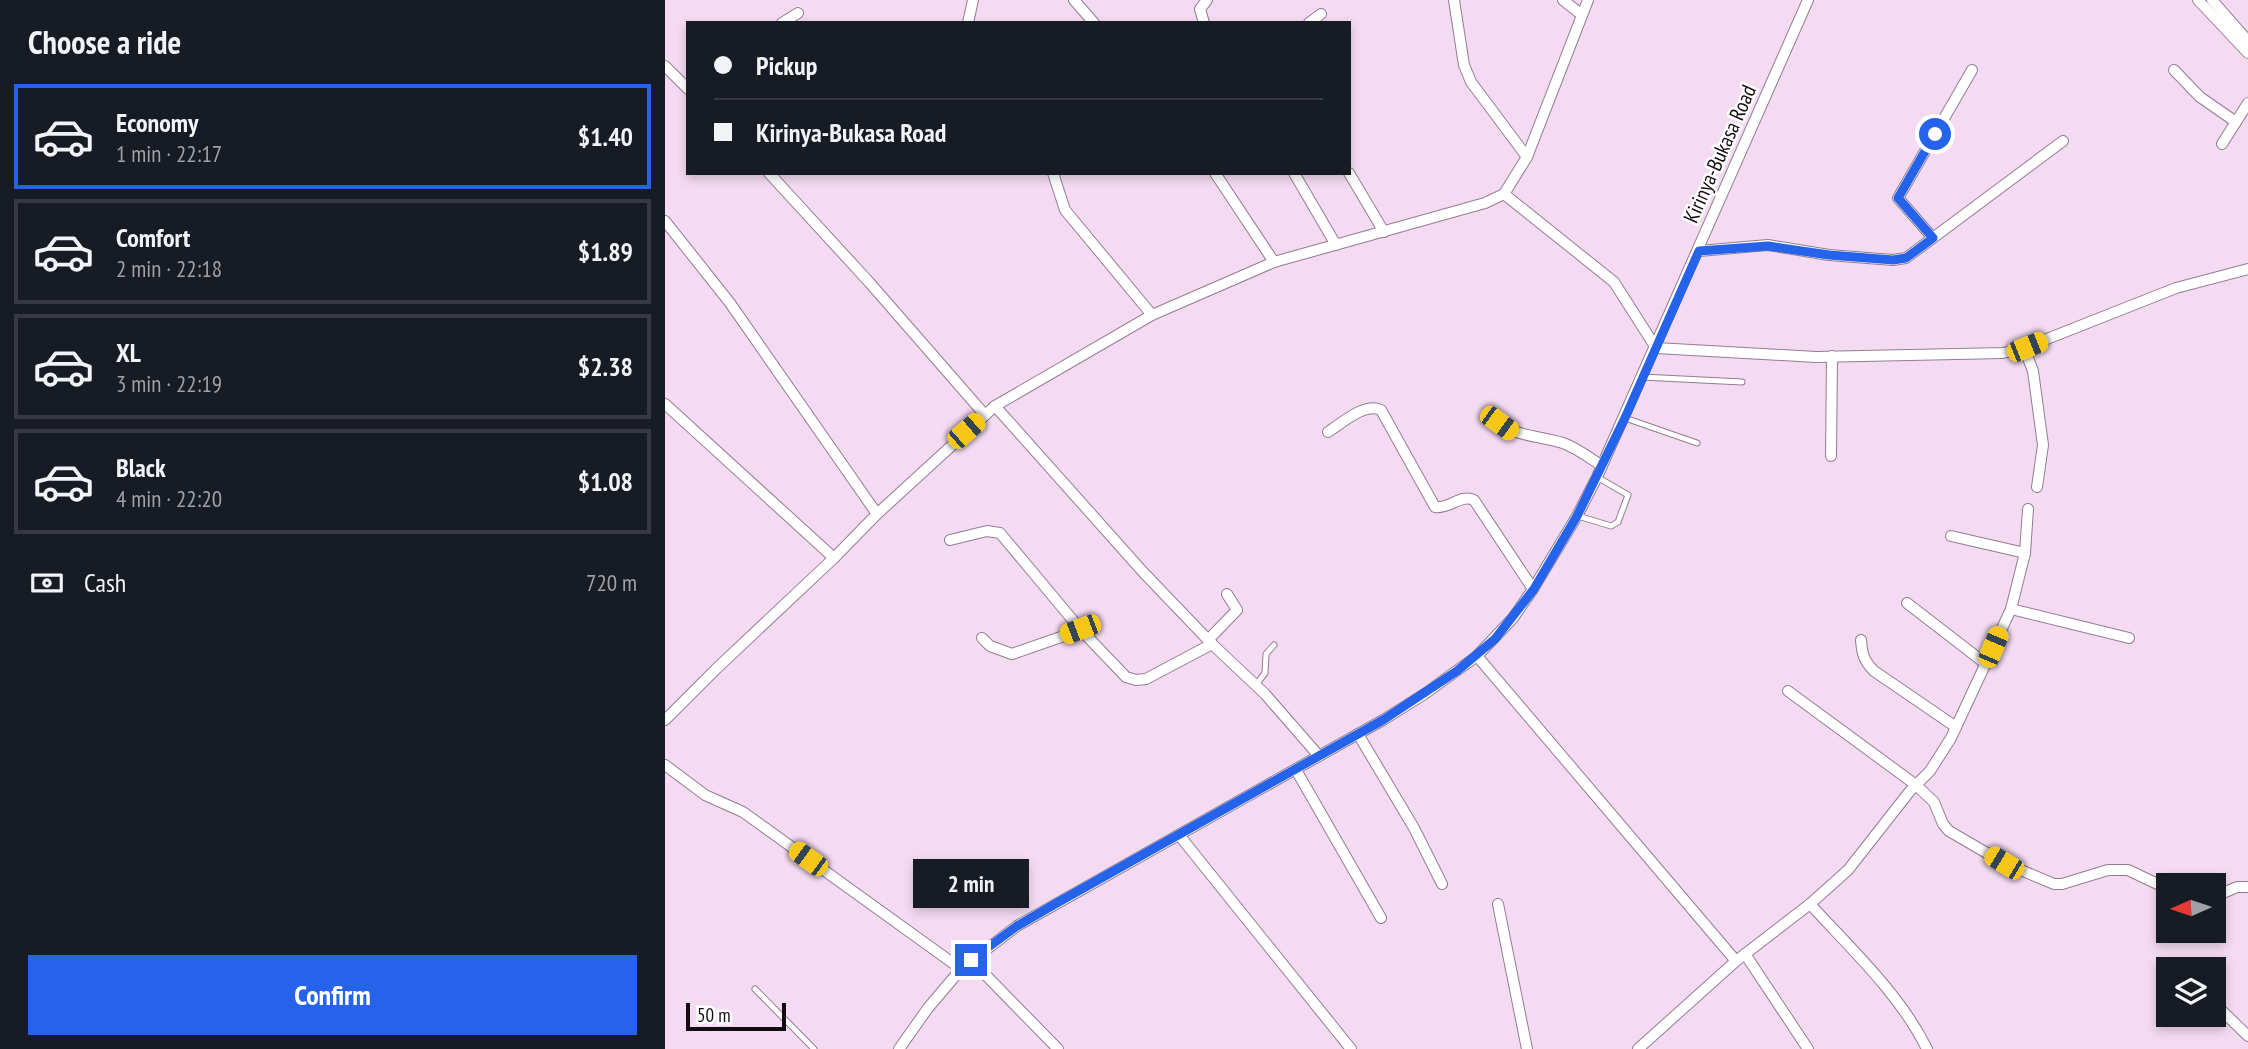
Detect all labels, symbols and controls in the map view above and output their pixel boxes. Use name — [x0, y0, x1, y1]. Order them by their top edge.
text: Choose a ride — [28, 21, 181, 63]
text: Pickup — [756, 49, 817, 82]
street label: Kirinya-Bukasa Road — [1677, 81, 1762, 227]
icon: car — [32, 105, 95, 168]
text: Economy — [116, 106, 198, 139]
text: Kirinya-Bukasa Road — [756, 116, 946, 149]
route start — [1919, 118, 1951, 150]
text: $1.40 — [578, 120, 633, 153]
text: 1 min · 22:17 — [116, 139, 222, 168]
icon: car — [32, 220, 95, 283]
text: Comfort — [116, 221, 190, 254]
text: $1.89 — [578, 235, 633, 268]
text: 2 min · 22:18 — [116, 254, 222, 283]
car — [2004, 329, 2051, 365]
icon: car — [32, 335, 95, 398]
text: XL — [116, 336, 141, 369]
text: $2.38 — [578, 350, 633, 383]
text: 3 min · 22:19 — [116, 369, 222, 398]
car — [1476, 402, 1523, 444]
car — [944, 409, 989, 453]
icon: car — [32, 450, 95, 513]
text: Black — [116, 451, 166, 484]
text: $1.08 — [578, 465, 633, 498]
text: 4 min · 22:20 — [116, 484, 222, 513]
icon: cash — [28, 564, 66, 602]
text: Cash — [84, 566, 126, 599]
text: 720 m — [586, 568, 637, 597]
car — [1057, 612, 1104, 646]
car — [1976, 624, 2011, 670]
car — [785, 838, 832, 880]
car — [1981, 843, 2028, 883]
callout: 2 min — [913, 858, 1029, 908]
text: 2 min — [948, 869, 994, 898]
north arrow — [2156, 873, 2226, 943]
map controls — [2156, 873, 2226, 1027]
route end — [955, 944, 987, 976]
button: Confirm — [28, 955, 637, 1035]
button: layers — [2156, 957, 2226, 1027]
scale bar — [686, 1000, 786, 1032]
text: 50 m — [697, 1003, 731, 1027]

